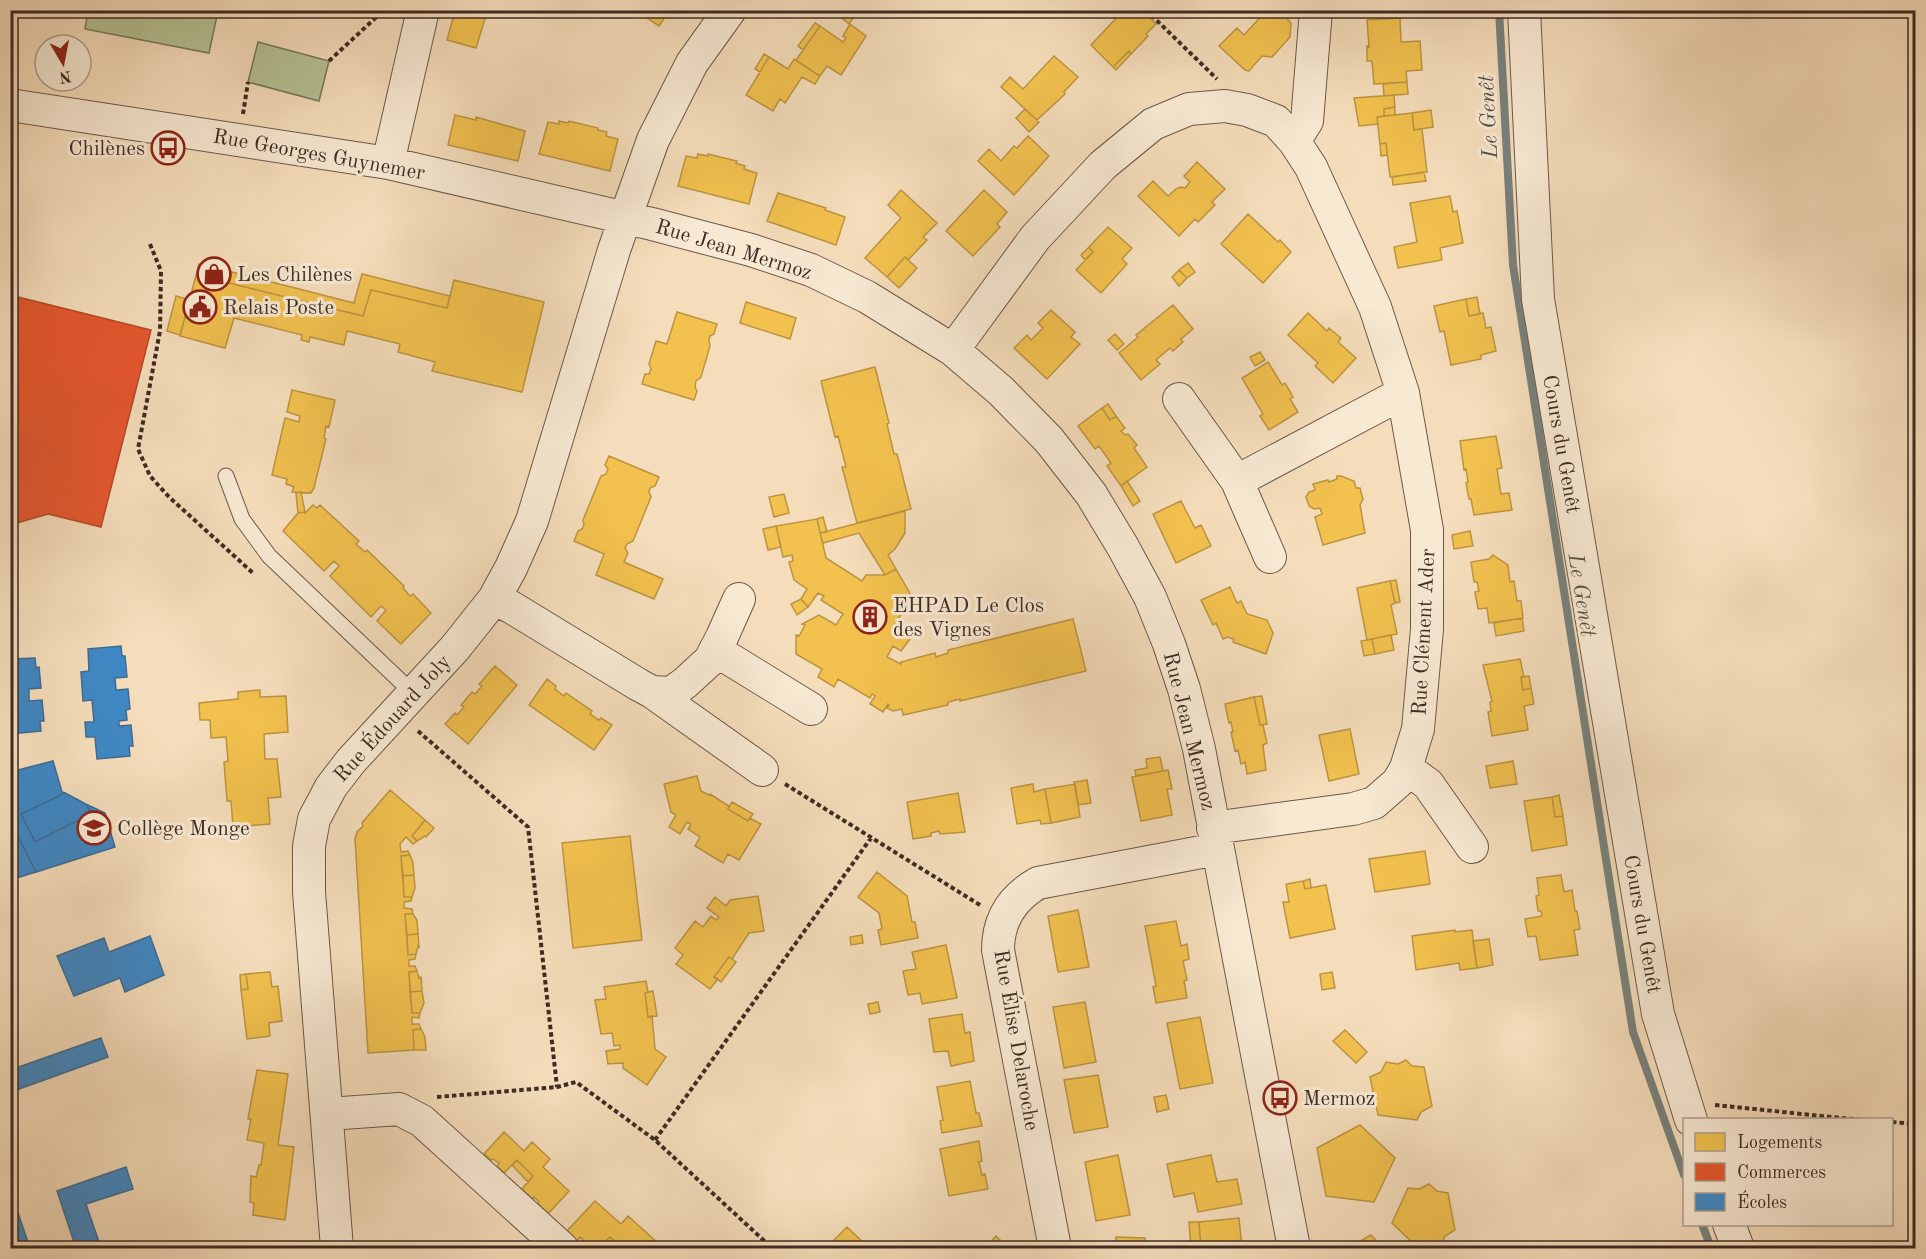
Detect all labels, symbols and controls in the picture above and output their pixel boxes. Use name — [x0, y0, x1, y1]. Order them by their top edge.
north arrow — [33, 33, 93, 93]
text: N — [57, 67, 73, 85]
water label: Le Genêt — [1476, 73, 1502, 160]
street label: Rue Georges Guynemer — [211, 126, 427, 185]
bus stop icon: Chilènes — [150, 130, 186, 166]
place label: Chilènes — [68, 139, 145, 160]
street label: Rue Jean Mermoz — [653, 217, 814, 284]
shop icon: Les Chilènes — [196, 256, 232, 292]
place label: Les Chilènes — [237, 265, 352, 286]
public building icon: Relais Poste — [182, 289, 218, 325]
place label: Relais Poste — [223, 298, 334, 319]
street label: Cours du Genêt — [1538, 373, 1583, 515]
street label: Rue Clément Ader — [1410, 548, 1439, 716]
water label: Le Genêt — [1563, 551, 1599, 640]
place label: EHPAD Le Clos des Vignes — [893, 596, 1044, 641]
building icon: EHPAD Le Clos des Vignes — [852, 599, 888, 635]
street label: Rue Édouard Joly — [328, 649, 456, 787]
street label: Rue Jean Mermoz — [1159, 650, 1218, 813]
school or university icon: Collège Monge — [76, 810, 112, 846]
place label: Collège Monge — [117, 819, 250, 840]
street label: Cours du Genêt — [1619, 853, 1664, 995]
street label: Rue Élise Delaroche — [989, 947, 1046, 1133]
bus stop icon: Mermoz — [1262, 1080, 1298, 1116]
place label: Mermoz — [1303, 1089, 1375, 1110]
legend — [1683, 1118, 1893, 1226]
text: Logements — [1737, 1134, 1823, 1152]
text: Commerces — [1737, 1164, 1826, 1182]
text: Écoles — [1737, 1190, 1787, 1212]

